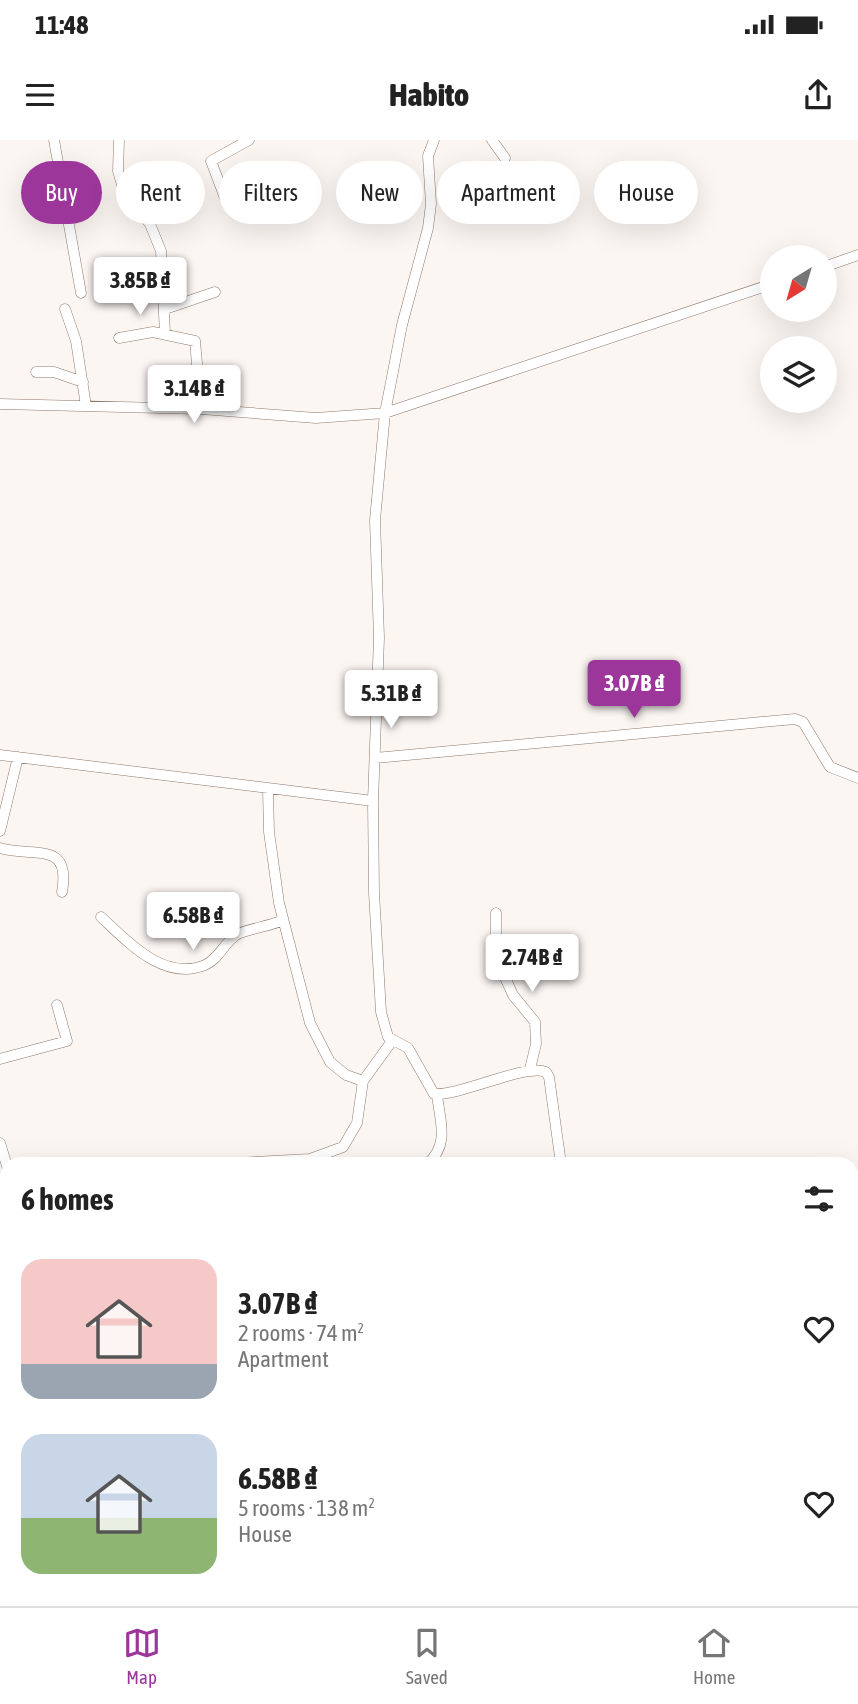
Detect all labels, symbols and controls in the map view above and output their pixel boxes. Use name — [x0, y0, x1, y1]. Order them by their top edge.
text: 11:48 — [35, 10, 89, 40]
icon: menu — [21, 76, 59, 114]
text: Habito — [389, 76, 469, 113]
icon: share — [799, 76, 837, 114]
chip: Buy — [21, 161, 102, 224]
chip: Rent — [116, 161, 205, 224]
chip: Filters — [219, 161, 322, 224]
chip: New — [336, 161, 423, 224]
chip: Apartment — [437, 161, 580, 224]
chip: House — [594, 161, 698, 224]
north arrow — [760, 245, 836, 322]
map controls — [760, 245, 837, 413]
pin: 3.85B ₫ — [75, 258, 205, 317]
text: 3.85B ₫ — [110, 267, 170, 293]
button: layers — [760, 336, 837, 413]
pin: 3.14B ₫ — [129, 366, 259, 425]
text: 3.14B ₫ — [164, 375, 224, 401]
pin: 3.07B ₫ — [569, 660, 699, 720]
pin: 5.31B ₫ — [326, 670, 456, 730]
text: 3.07B ₫ — [604, 670, 664, 696]
text: 5.31B ₫ — [361, 680, 421, 706]
pin: 6.58B ₫ — [128, 892, 258, 952]
text: 6.58B ₫ — [163, 902, 223, 928]
pin: 2.74B ₫ — [467, 934, 597, 994]
text: 2.74B ₫ — [502, 944, 562, 970]
icon: filters — [800, 1180, 838, 1218]
text: 6 homes — [21, 1182, 114, 1216]
text: 3.07B ₫ — [238, 1286, 317, 1320]
icon: home — [77, 1287, 161, 1371]
icon: heart — [800, 1310, 838, 1348]
text: 2 rooms · 74 m² — [238, 1320, 364, 1346]
text: Apartment — [238, 1346, 329, 1372]
text: 6.58B ₫ — [238, 1461, 317, 1495]
icon: home — [77, 1462, 161, 1546]
icon: heart — [800, 1485, 838, 1523]
text: 5 rooms · 138 m² — [238, 1495, 375, 1521]
text: House — [238, 1521, 292, 1547]
tab: Map — [123, 1624, 161, 1688]
tab: Saved — [406, 1624, 448, 1688]
tab: Home — [693, 1624, 735, 1688]

